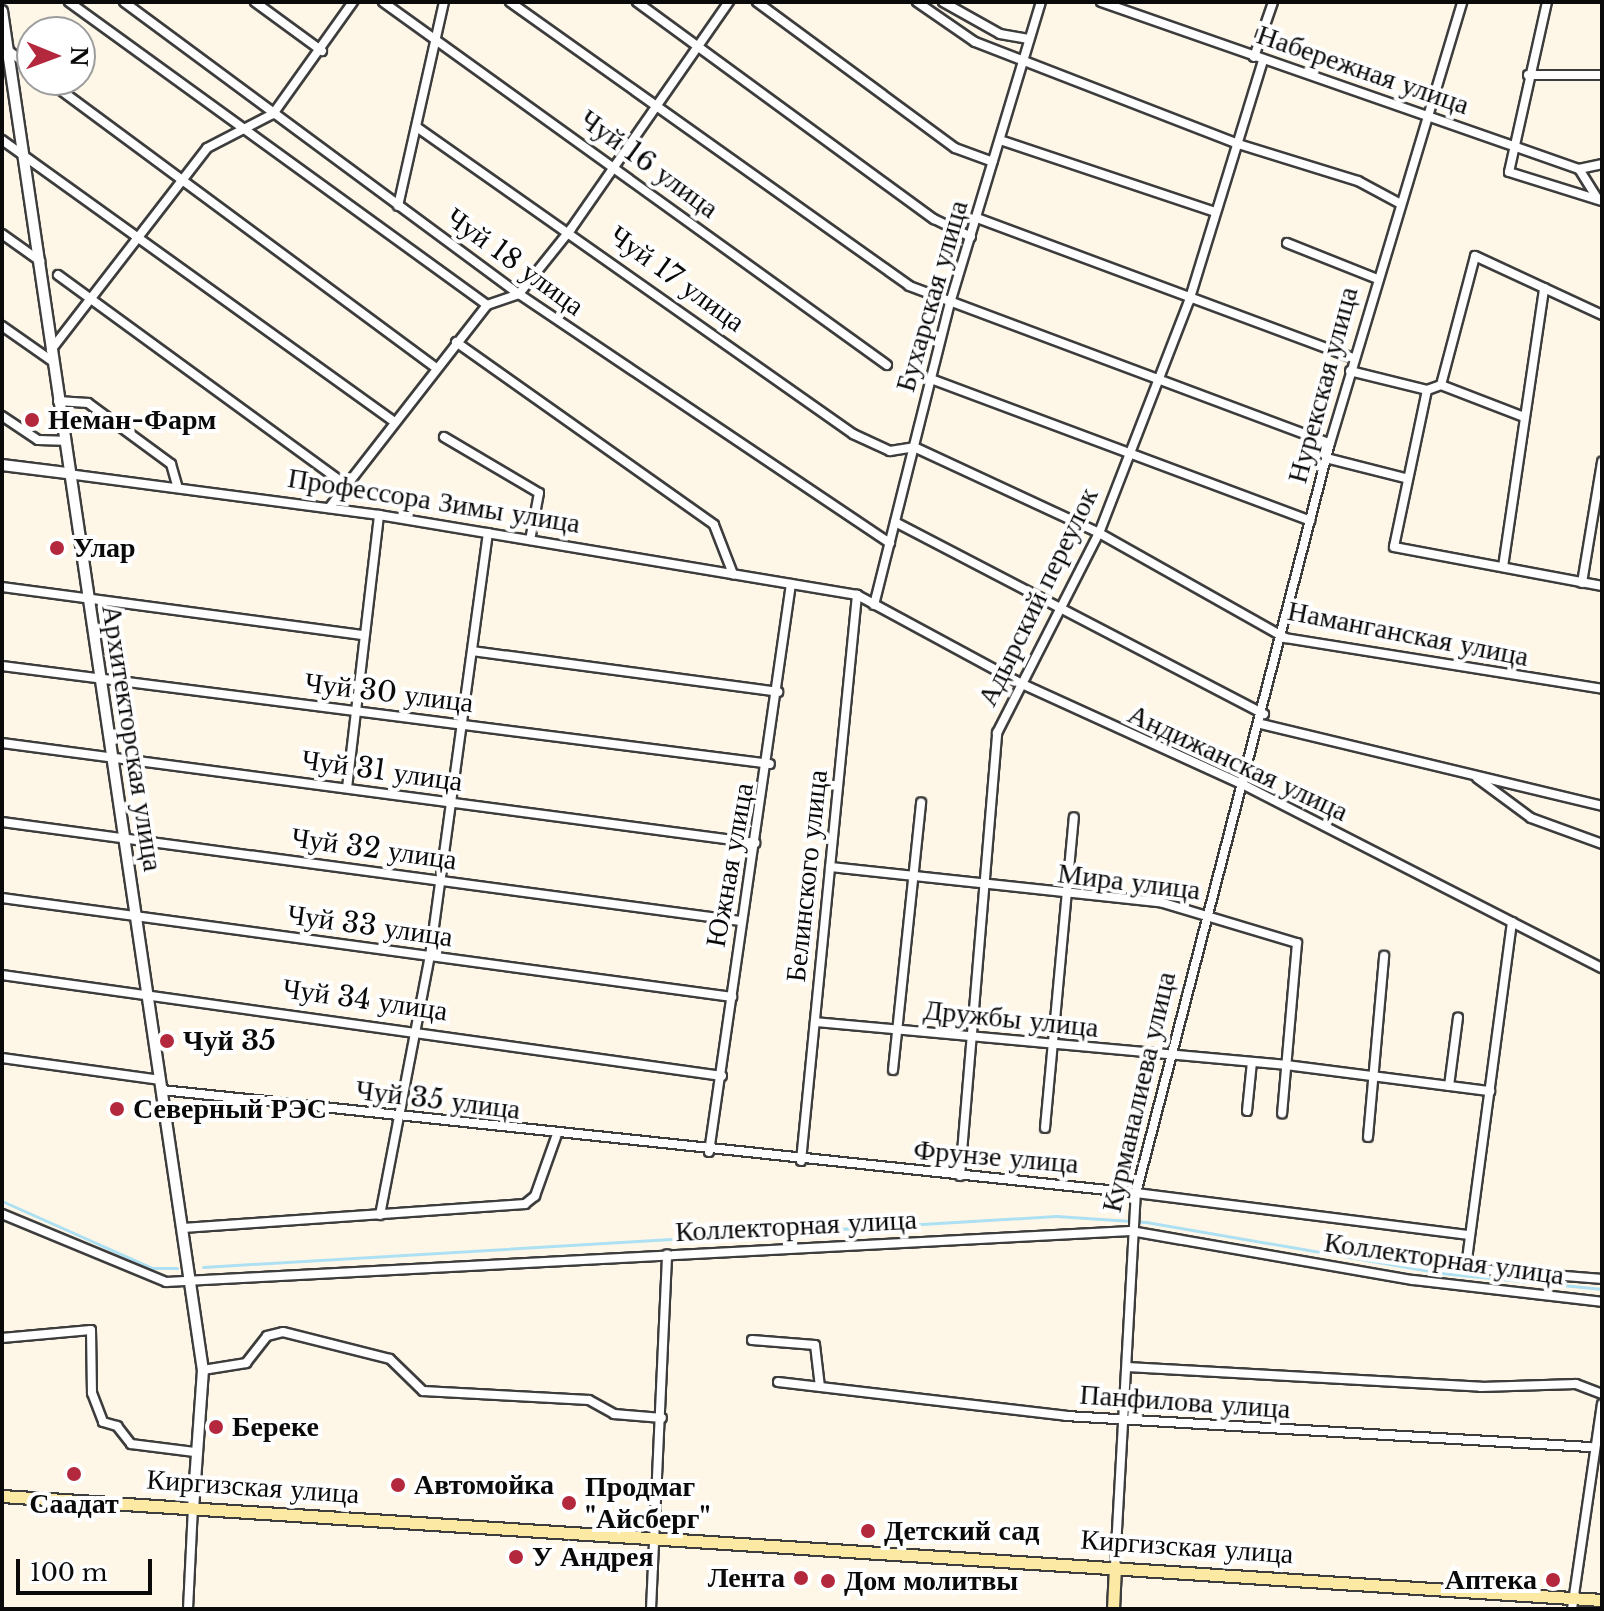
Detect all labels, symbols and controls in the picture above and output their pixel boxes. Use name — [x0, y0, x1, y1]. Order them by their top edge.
north arrow — [16, 16, 96, 96]
street label: Набережная улица — [1252, 18, 1474, 122]
text: N — [65, 46, 92, 67]
street label: Чуй 16 улица — [573, 103, 725, 225]
street label: Бухарская улица — [889, 196, 975, 396]
street label: Чуй 18 улица — [440, 201, 590, 323]
street label: Чуй 17 улица — [603, 219, 751, 339]
street label: Нурекская улица — [1281, 283, 1365, 487]
place label: Неман-Фарм — [48, 403, 216, 437]
marker: Неман-Фарм — [23, 411, 41, 429]
street label: Профессора Зимы улица — [285, 461, 583, 541]
street label: Адырский переулок — [971, 482, 1105, 712]
place label: Улар — [73, 531, 136, 565]
marker: Улар — [48, 539, 66, 557]
street label: Наманганская улица — [1285, 594, 1531, 674]
street label: Архитекторская улица — [94, 602, 170, 874]
street label: Чуй 30 улица — [303, 666, 475, 720]
street label: Андижанская улица — [1122, 697, 1354, 829]
street label: Чуй 31 улица — [299, 743, 465, 799]
street label: Белинского улица — [779, 768, 835, 984]
street label: Южная улица — [699, 780, 761, 950]
street label: Чуй 32 улица — [289, 821, 459, 877]
street label: Мира улица — [1056, 857, 1202, 907]
street label: Чуй 33 улица — [285, 898, 455, 954]
street label: Курманалиева улица — [1095, 969, 1183, 1215]
street label: Чуй 34 улица — [280, 972, 450, 1028]
street label: Дружбы улица — [922, 993, 1100, 1045]
place label: Чуй 35 — [183, 1024, 276, 1058]
marker: Чуй 35 — [158, 1032, 176, 1050]
street label: Чуй 35 улица — [354, 1073, 522, 1127]
place label: Северный РЭС — [133, 1092, 327, 1126]
marker: Северный РЭС — [108, 1100, 126, 1118]
street label: Фрунзе улица — [912, 1133, 1080, 1181]
street label: Коллекторная улица — [674, 1203, 918, 1249]
street label: Коллекторная улица — [1322, 1226, 1566, 1292]
street label: Панфилова улица — [1078, 1378, 1292, 1426]
place label: Береке — [232, 1410, 319, 1444]
marker: Береке — [207, 1418, 225, 1436]
street label: Киргизская улица — [145, 1463, 361, 1511]
marker: Саадат — [65, 1465, 83, 1483]
place label: Автомойка — [414, 1468, 554, 1502]
place label: Продмаг "Айсберг" — [585, 1470, 710, 1536]
marker: Автомойка — [389, 1476, 407, 1494]
place label: Саадат — [29, 1487, 119, 1521]
marker: Продмаг "Айсберг" — [560, 1494, 578, 1512]
place label: Детский сад — [884, 1514, 1039, 1548]
marker: Детский сад — [859, 1522, 877, 1540]
street label: Киргизская улица — [1079, 1523, 1295, 1571]
place label: У Андрея — [532, 1540, 654, 1574]
scale bar — [20, 1543, 156, 1593]
marker: У Андрея — [507, 1548, 525, 1566]
text: 100 m — [30, 1558, 108, 1587]
place label: Лента — [708, 1561, 785, 1595]
place label: Аптека — [1445, 1563, 1537, 1597]
place label: Дом молитвы — [844, 1564, 1018, 1598]
marker: Лента — [792, 1569, 810, 1587]
marker: Аптека — [1544, 1571, 1562, 1589]
marker: Дом молитвы — [819, 1572, 837, 1590]

